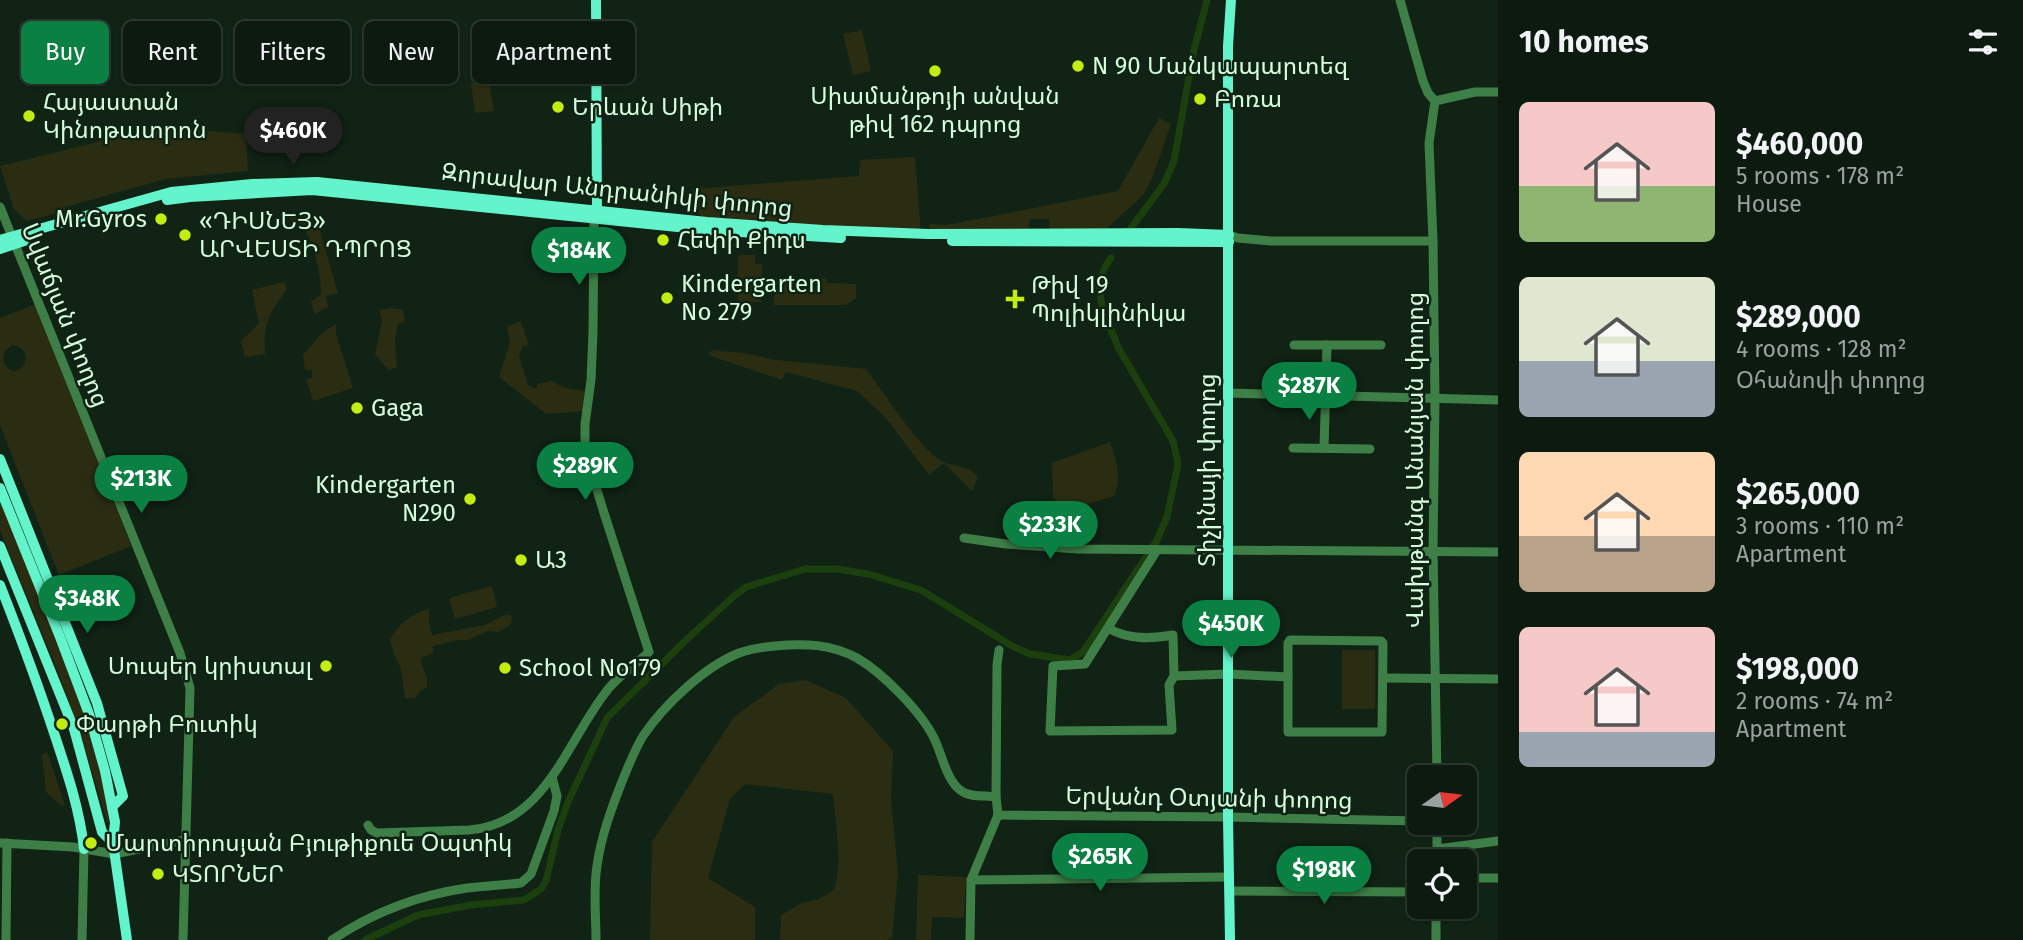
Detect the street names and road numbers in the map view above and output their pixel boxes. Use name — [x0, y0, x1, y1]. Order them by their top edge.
street label: Զորավար Անդրանիկի փողոց — [440, 158, 794, 222]
street label: Սվաճյան փողոց — [15, 219, 115, 411]
street label: Վախթանգ Անանյան փողոց — [1401, 292, 1429, 628]
street label: Տիչինայի փողոց — [1193, 373, 1221, 567]
street label: Երվանդ Օտյանի փողոց — [1065, 781, 1353, 815]

